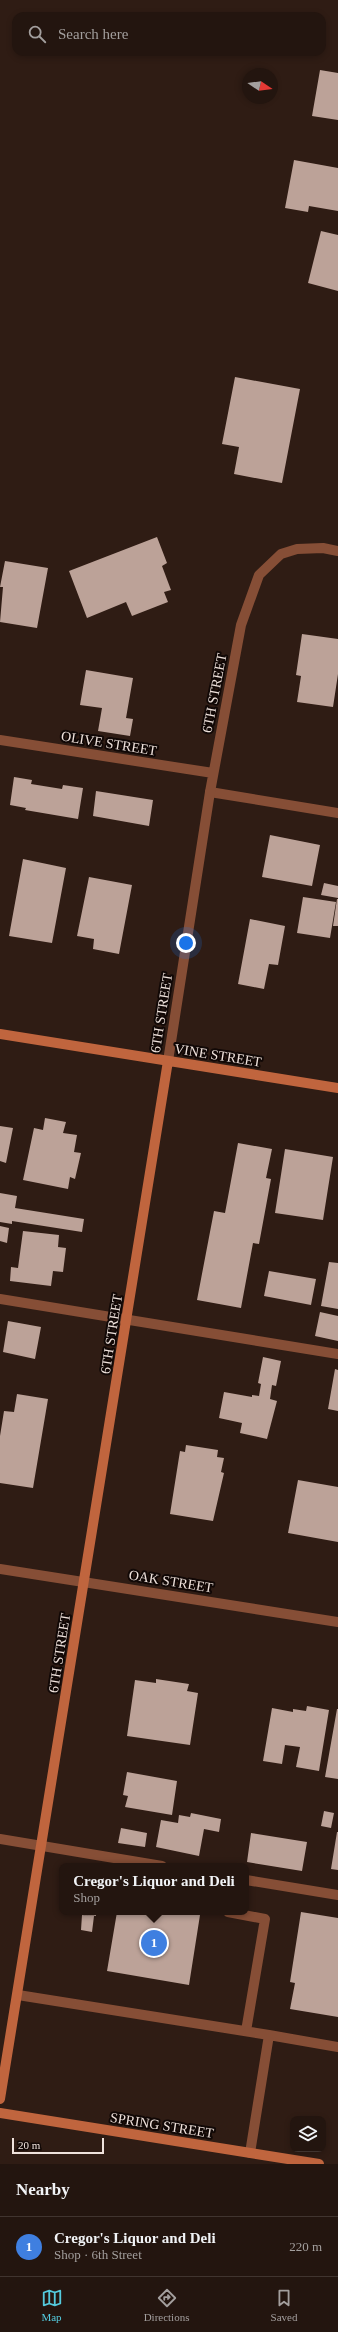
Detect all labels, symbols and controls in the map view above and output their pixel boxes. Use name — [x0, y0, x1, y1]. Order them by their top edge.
search box — [12, 12, 326, 56]
icon: search — [26, 23, 48, 45]
text: Search here — [58, 26, 128, 42]
north arrow — [242, 68, 278, 104]
street label: 6TH STREET — [199, 652, 230, 734]
street label: OLIVE STREET — [60, 729, 158, 759]
your location — [176, 933, 196, 953]
street label: 6TH STREET — [148, 972, 175, 1054]
street label: VINE STREET — [173, 1041, 263, 1070]
street label: 6TH STREET — [98, 1293, 125, 1375]
street label: OAK STREET — [128, 1567, 215, 1596]
street label: 6TH STREET — [46, 1612, 73, 1694]
popup — [59, 1863, 249, 1915]
text: Cregor's Liquor and Deli — [73, 1873, 235, 1889]
text: Shop — [73, 1890, 100, 1905]
pin: 1 — [141, 1928, 167, 1958]
street label: SPRING STREET — [109, 2110, 215, 2141]
map controls — [290, 2116, 326, 2152]
button: layers — [290, 2116, 326, 2152]
scale bar — [12, 2136, 104, 2155]
text: 20 m — [18, 2139, 40, 2151]
text: Nearby — [16, 2180, 70, 2199]
text: Cregor's Liquor and Deli — [54, 2230, 216, 2246]
text: 1 — [26, 2239, 32, 2254]
text: 220 m — [289, 2239, 322, 2254]
text: Shop · 6th Street — [54, 2247, 142, 2262]
tab: Map — [41, 2287, 63, 2323]
tab: Directions — [144, 2287, 189, 2323]
tab: Saved — [271, 2287, 297, 2323]

